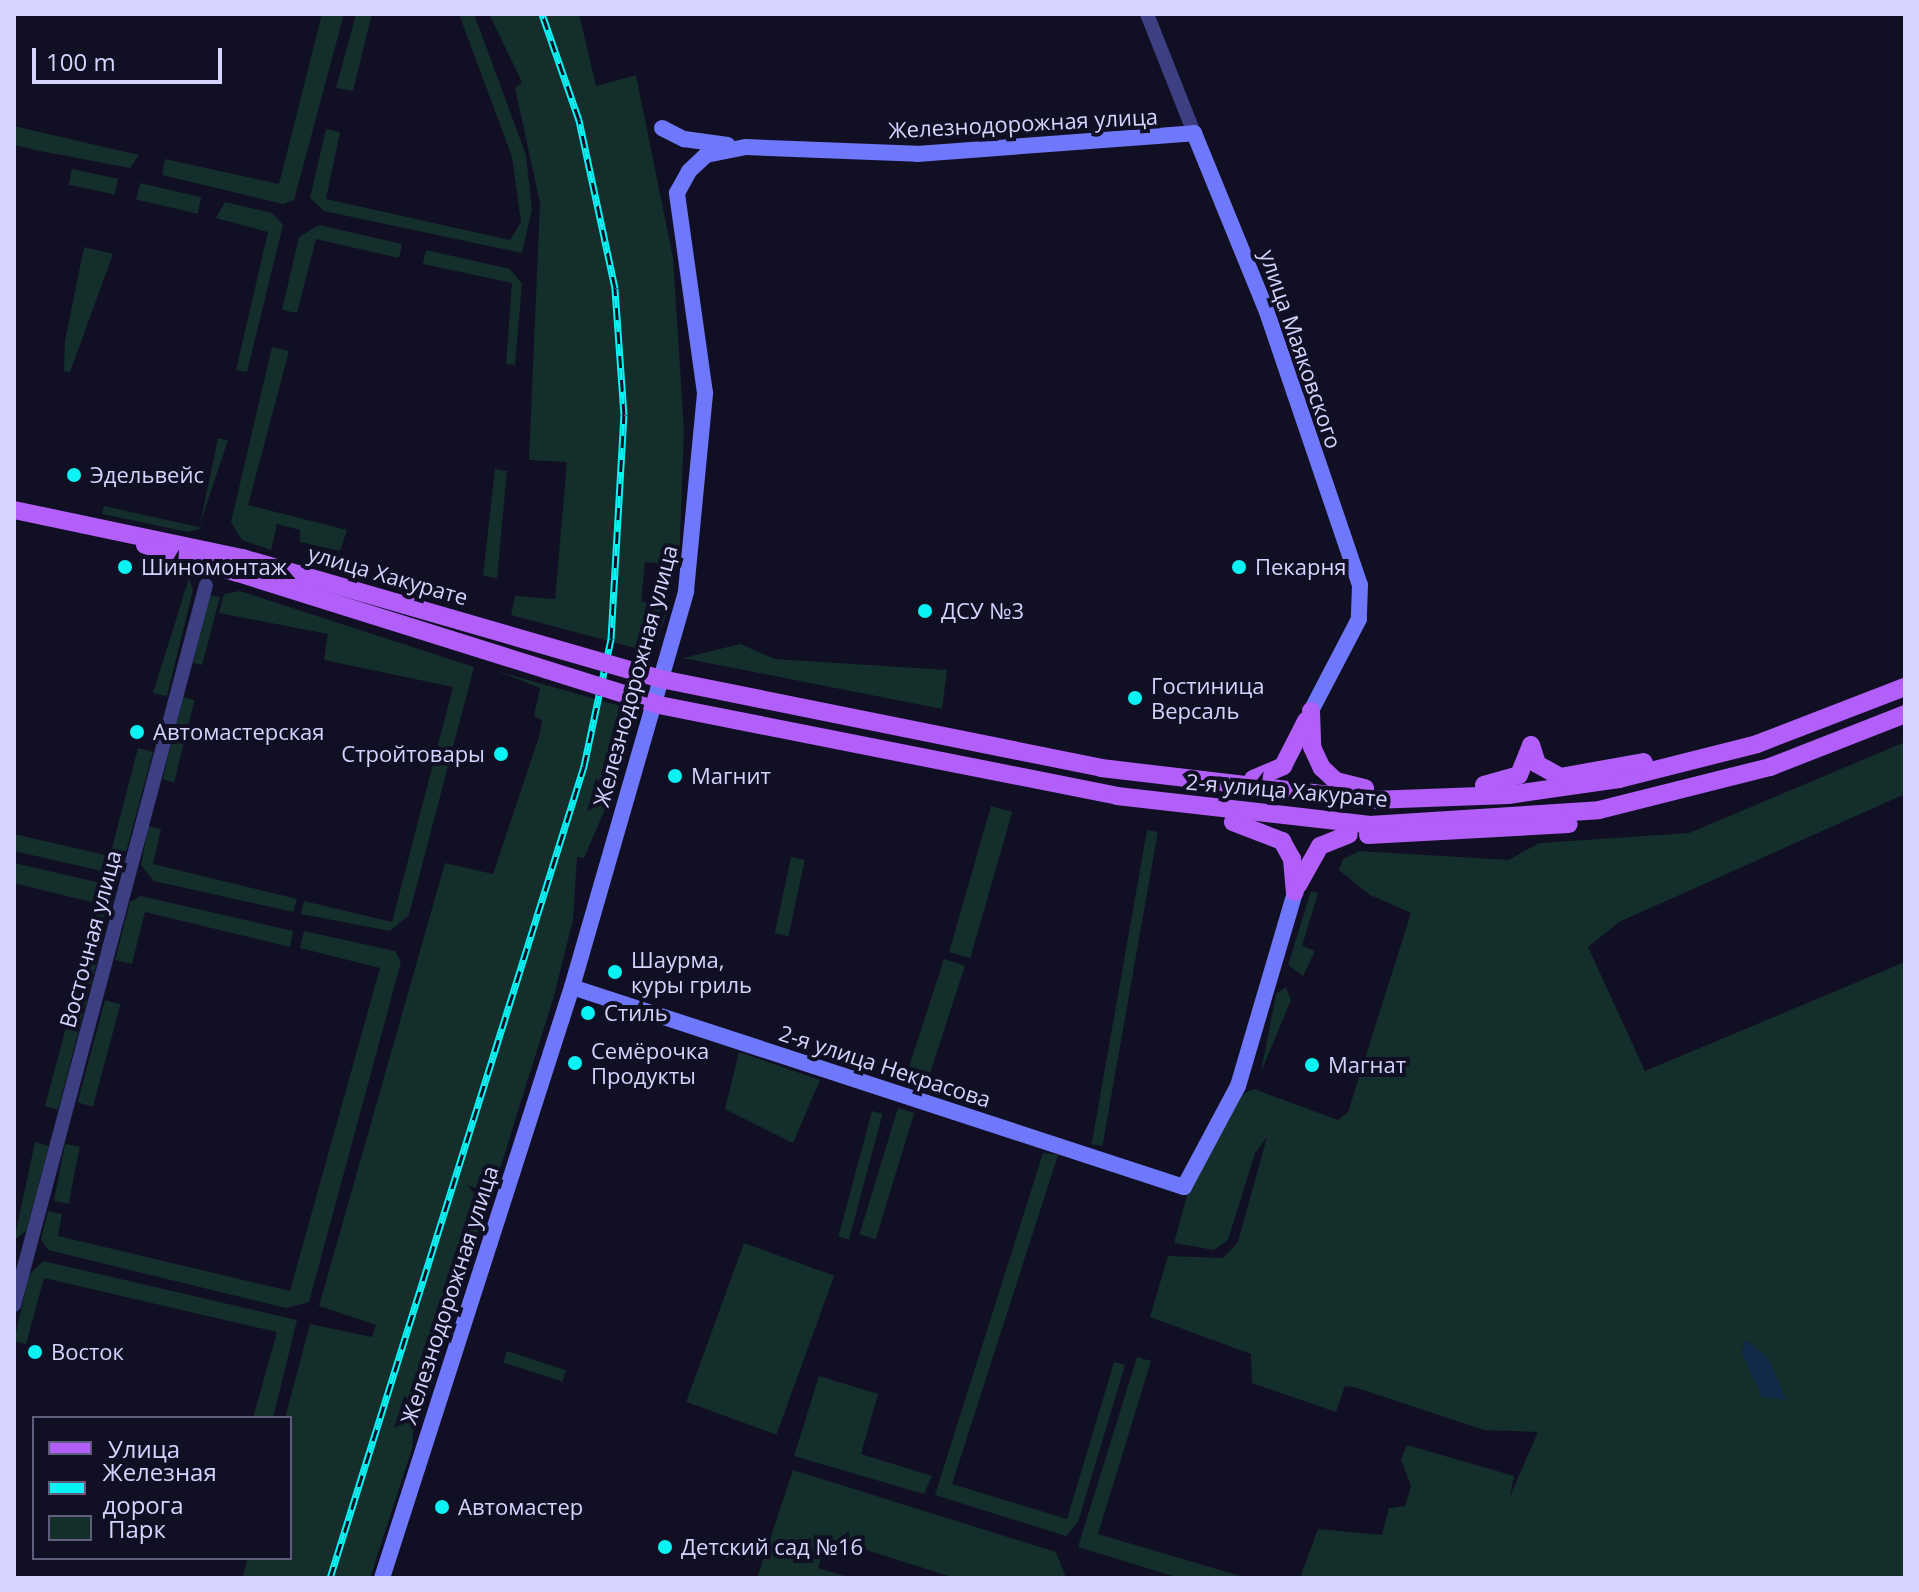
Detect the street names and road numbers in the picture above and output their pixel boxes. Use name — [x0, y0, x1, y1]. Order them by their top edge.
street label: Железнодорожная улица — [888, 103, 1158, 143]
street label: улица Маяковского — [1255, 246, 1347, 452]
street label: улица Хакурате — [305, 540, 471, 610]
street label: Железнодорожная улица — [587, 542, 683, 810]
street label: 2-я улица Хакурате — [1185, 768, 1389, 812]
street label: Восточная улица — [54, 847, 126, 1031]
street label: 2-я улица Некрасова — [776, 1019, 994, 1113]
street label: Железнодорожная улица — [395, 1163, 503, 1427]

